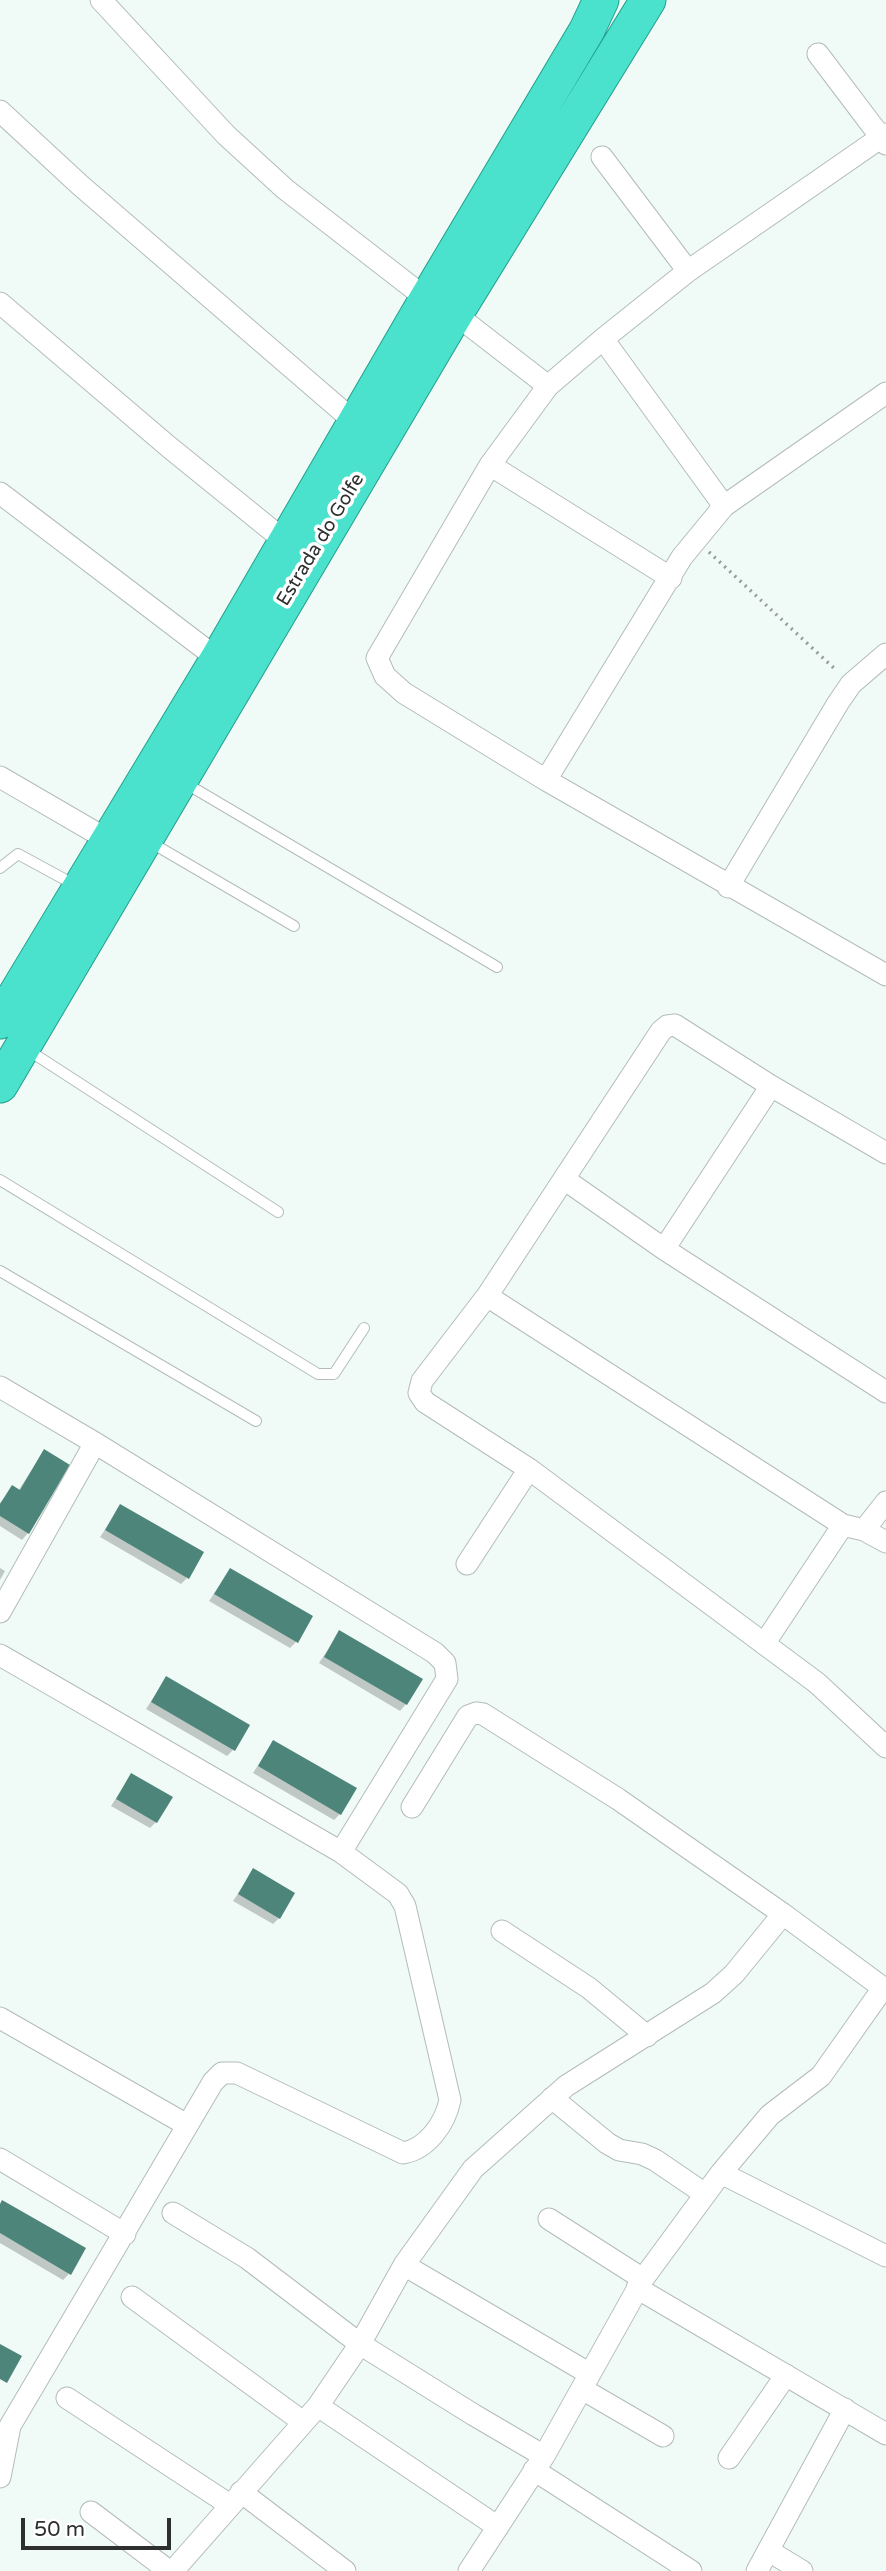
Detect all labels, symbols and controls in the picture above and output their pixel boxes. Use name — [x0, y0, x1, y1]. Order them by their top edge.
street label: Estrada do Golfe — [272, 470, 370, 610]
scale bar — [24, 2504, 175, 2548]
text: 50 m — [34, 2517, 85, 2542]

